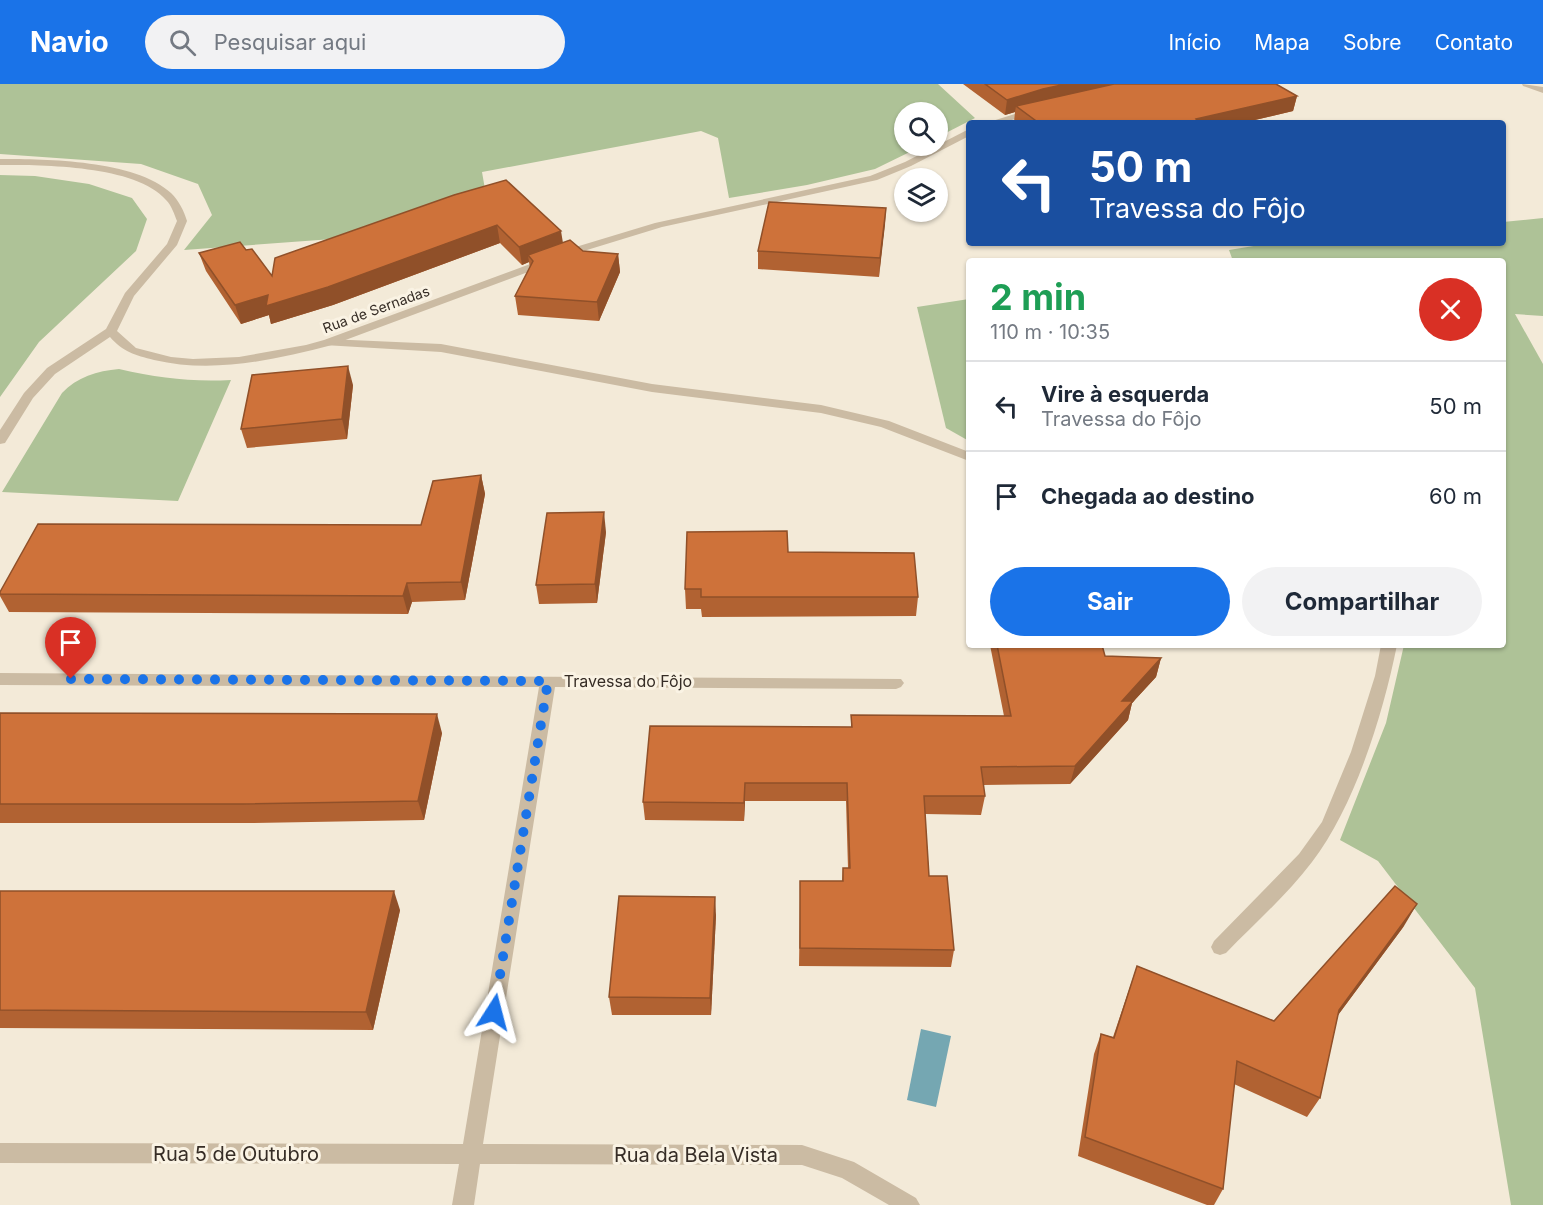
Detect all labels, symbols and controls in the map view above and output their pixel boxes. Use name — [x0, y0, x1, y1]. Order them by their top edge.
search box — [145, 15, 565, 69]
text: Navio — [30, 25, 109, 59]
icon: search — [166, 26, 199, 59]
text: Pesquisar aqui — [214, 29, 366, 55]
text: Início — [1168, 30, 1221, 55]
text: Mapa — [1254, 30, 1310, 55]
text: Sobre — [1343, 30, 1402, 55]
text: Contato — [1435, 30, 1513, 55]
map controls — [894, 102, 948, 222]
button: search — [894, 102, 948, 156]
text: 50 m — [1089, 141, 1192, 192]
icon: left — [990, 144, 1068, 222]
button: layers — [894, 168, 948, 222]
text: Travessa do Fôjo — [1089, 192, 1306, 225]
text: 2 min — [990, 275, 1086, 319]
button: close — [1419, 278, 1482, 341]
street label: Rua de Sernadas — [320, 282, 432, 336]
text: 110 m · 10:35 — [990, 320, 1110, 344]
text: Vire à esquerda — [1041, 381, 1209, 407]
icon: left — [990, 390, 1023, 423]
text: 50 m — [1429, 393, 1482, 419]
text: Travessa do Fôjo — [1041, 407, 1201, 431]
icon: arrive — [990, 480, 1023, 513]
text: Chegada ao destino — [1041, 483, 1255, 509]
text: 60 m — [1429, 483, 1482, 509]
button: Sair — [990, 567, 1230, 636]
button: Compartilhar — [1242, 567, 1482, 636]
pin — [45, 617, 96, 679]
icon: arrive — [54, 626, 87, 659]
street label: Travessa do Fôjo — [564, 671, 692, 691]
position arrow — [462, 980, 526, 1044]
street label: Rua 5 de Outubro — [153, 1142, 319, 1166]
street label: Rua da Bela Vista — [614, 1143, 778, 1167]

